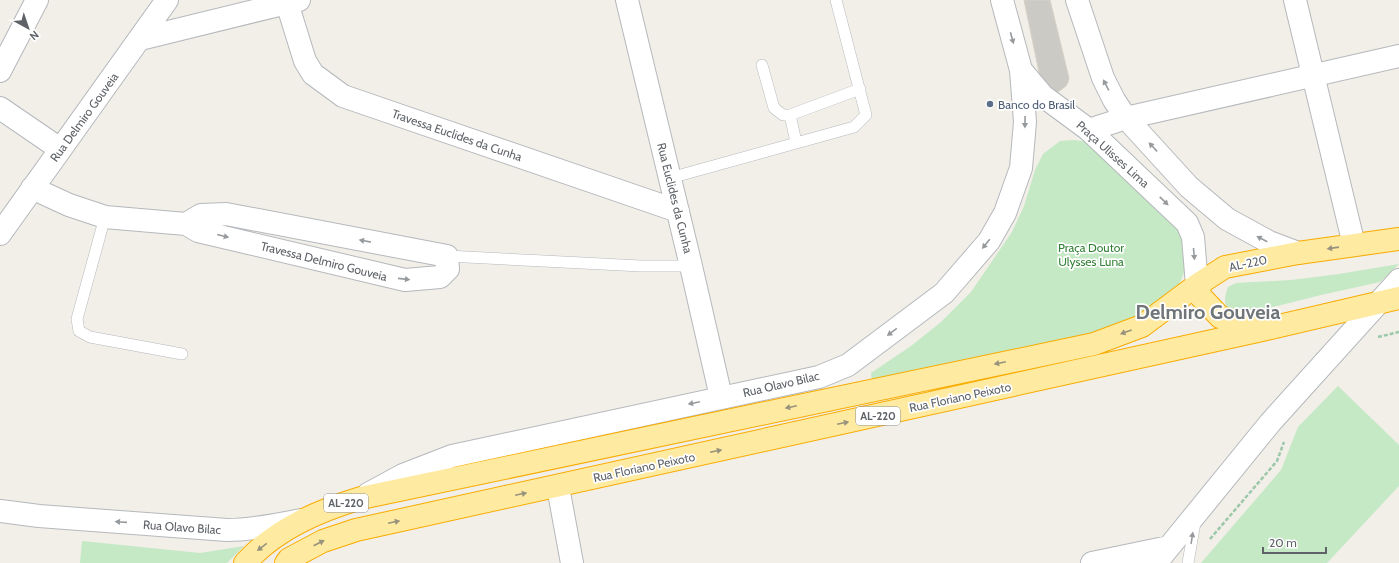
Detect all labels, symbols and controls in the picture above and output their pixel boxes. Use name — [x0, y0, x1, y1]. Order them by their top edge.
north arrow — [8, 8, 48, 48]
text: N — [27, 28, 42, 44]
one-way arrow — [1010, 31, 1016, 44]
street label: Rua Delmiro Gouveia — [47, 69, 122, 165]
one-way arrow — [1103, 79, 1110, 91]
place label: Banco do Brasil — [998, 97, 1075, 112]
marker: Banco do Brasil — [985, 99, 995, 109]
street label: Travessa Euclides da Cunha — [390, 106, 524, 164]
one-way arrow — [1022, 116, 1028, 129]
street label: Praça Ulisses Lima — [1074, 117, 1153, 191]
street label: Rua Euclides da Cunha — [654, 141, 696, 255]
one-way arrow — [1148, 142, 1157, 152]
one-way arrow — [1159, 197, 1169, 206]
one-way arrow — [216, 234, 229, 240]
one-way arrow — [1257, 235, 1268, 242]
one-way arrow — [359, 237, 371, 243]
street label: Travessa Delmiro Gouveia — [259, 238, 389, 284]
one-way arrow — [982, 239, 990, 249]
park label: Praça Doutor Ulysses Luna — [1058, 240, 1124, 269]
one-way arrow — [1327, 245, 1339, 251]
one-way arrow — [1191, 247, 1198, 260]
street label: AL-220 — [1228, 252, 1268, 274]
one-way arrow — [397, 276, 410, 282]
district label: Delmiro Gouveia — [1136, 300, 1280, 324]
one-way arrow — [886, 328, 897, 336]
one-way arrow — [1120, 329, 1132, 335]
one-way arrow — [994, 361, 1007, 367]
street label: Rua Olavo Bilac — [741, 368, 821, 400]
street label: Rua Floriano Peixoto — [908, 379, 1013, 415]
one-way arrow — [688, 401, 700, 407]
one-way arrow — [785, 405, 797, 411]
road number: AL-220 — [856, 407, 900, 425]
one-way arrow — [837, 420, 849, 426]
one-way arrow — [710, 448, 723, 454]
street label: Rua Floriano Peixoto — [592, 449, 697, 485]
one-way arrow — [515, 491, 527, 497]
road number: AL-220 — [324, 494, 368, 512]
street label: Rua Olavo Bilac — [142, 517, 222, 537]
one-way arrow — [114, 519, 127, 526]
one-way arrow — [388, 519, 400, 525]
scale bar — [1263, 529, 1326, 555]
one-way arrow — [1189, 532, 1195, 544]
text: 20 m — [1269, 535, 1297, 550]
one-way arrow — [313, 540, 325, 546]
one-way arrow — [256, 543, 267, 551]

